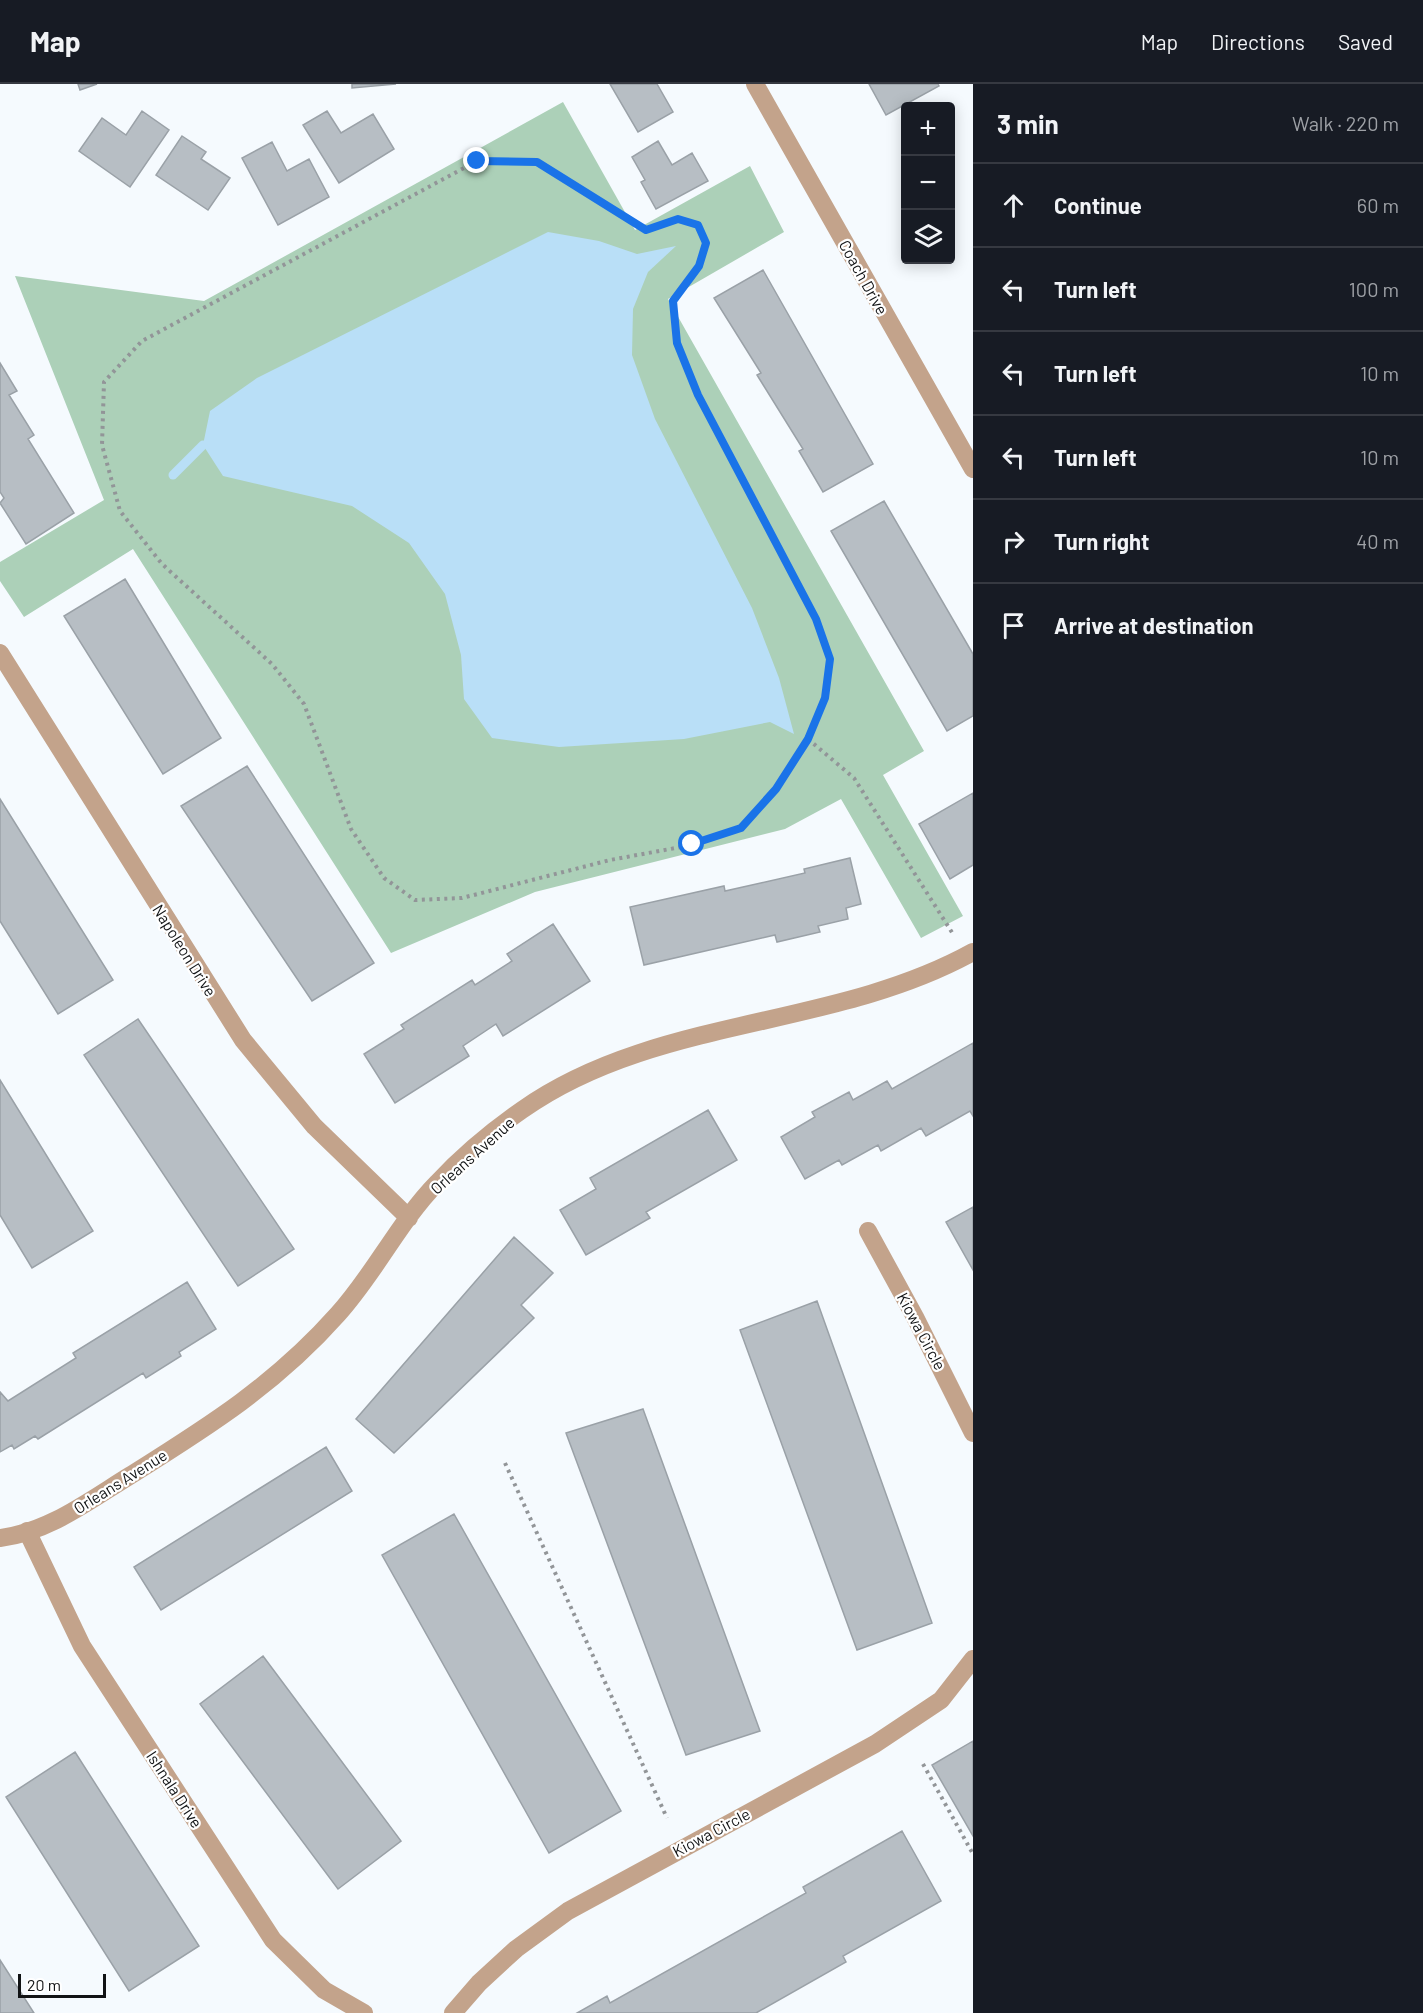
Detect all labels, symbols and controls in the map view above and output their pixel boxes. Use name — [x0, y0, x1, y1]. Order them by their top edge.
text: Map — [30, 24, 81, 58]
text: Map — [1141, 29, 1178, 54]
text: Directions — [1211, 29, 1305, 54]
text: Saved — [1338, 29, 1393, 54]
map controls — [901, 102, 955, 264]
button: + — [901, 102, 955, 156]
text: 3 min — [997, 108, 1059, 139]
text: Walk · 220 m — [1292, 111, 1399, 135]
route end — [463, 147, 489, 173]
button: − — [901, 156, 955, 210]
icon: ahead — [997, 189, 1030, 222]
text: Continue — [1054, 192, 1142, 218]
text: 60 m — [1357, 193, 1399, 217]
button: layers — [901, 210, 955, 264]
street label: Coach Drive — [836, 236, 892, 318]
icon: left — [997, 273, 1030, 306]
text: Turn left — [1054, 276, 1137, 302]
text: 100 m — [1349, 277, 1399, 301]
icon: left — [997, 357, 1030, 390]
text: Turn left — [1054, 360, 1137, 386]
text: 10 m — [1360, 361, 1399, 385]
icon: left — [997, 441, 1030, 474]
text: Turn left — [1054, 444, 1137, 470]
text: 10 m — [1360, 445, 1399, 469]
icon: right — [997, 525, 1030, 558]
text: Turn right — [1054, 528, 1149, 554]
text: 40 m — [1356, 529, 1399, 553]
icon: arrive — [997, 609, 1030, 642]
text: Arrive at destination — [1054, 612, 1253, 638]
route start — [678, 830, 704, 856]
street label: Napoleon Drive — [149, 901, 221, 999]
street label: Orleans Avenue — [426, 1112, 518, 1198]
street label: Kiowa Circle — [894, 1289, 950, 1373]
street label: Orleans Avenue — [70, 1445, 170, 1517]
street label: Ishnala Drive — [143, 1747, 207, 1831]
street label: Kiowa Circle — [669, 1804, 753, 1860]
scale bar — [18, 1971, 106, 1998]
text: 20 m — [27, 1975, 61, 1994]

